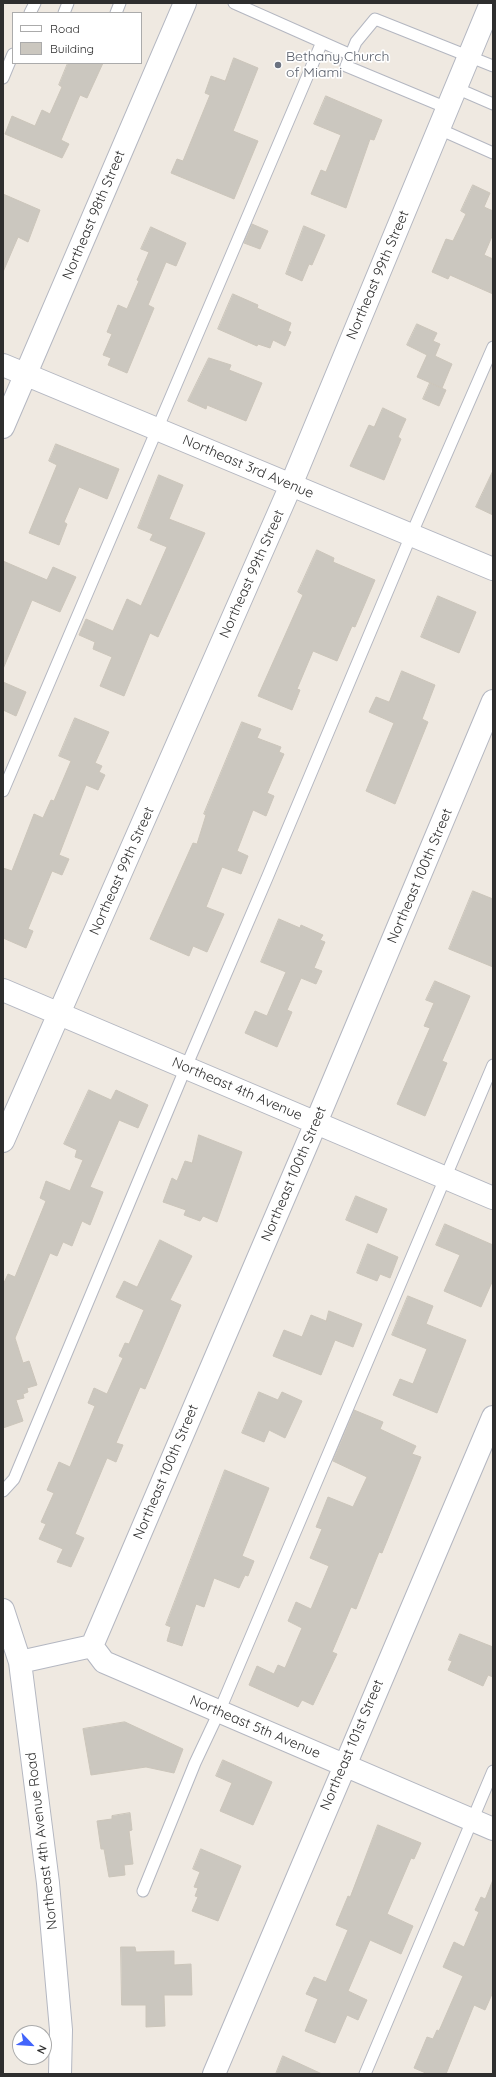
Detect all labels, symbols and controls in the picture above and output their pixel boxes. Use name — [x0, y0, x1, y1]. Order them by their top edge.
legend — [12, 12, 142, 64]
text: Road — [50, 21, 80, 36]
text: Building — [50, 41, 94, 56]
place label: Bethany Church of Miami — [286, 49, 389, 82]
marker: Bethany Church of Miami — [273, 60, 283, 70]
street label: Northeast 98th Street — [59, 148, 129, 282]
street label: Northeast 99th Street — [343, 208, 413, 342]
street label: Northeast 3rd Avenue — [180, 432, 316, 502]
street label: Northeast 99th Street — [216, 507, 288, 641]
street label: Northeast 99th Street — [86, 804, 158, 938]
street label: Northeast 100th Street — [384, 806, 456, 946]
street label: Northeast 4th Avenue — [169, 1054, 305, 1124]
street label: Northeast 100th Street — [258, 1104, 330, 1244]
street label: Northeast 100th Street — [130, 1402, 202, 1542]
street label: Northeast 101st Street — [317, 1677, 387, 1813]
street label: Northeast 5th Avenue — [187, 1692, 323, 1762]
street label: Northeast 4th Avenue Road — [23, 1751, 61, 1931]
north arrow — [12, 2025, 52, 2065]
text: N — [34, 2043, 50, 2056]

